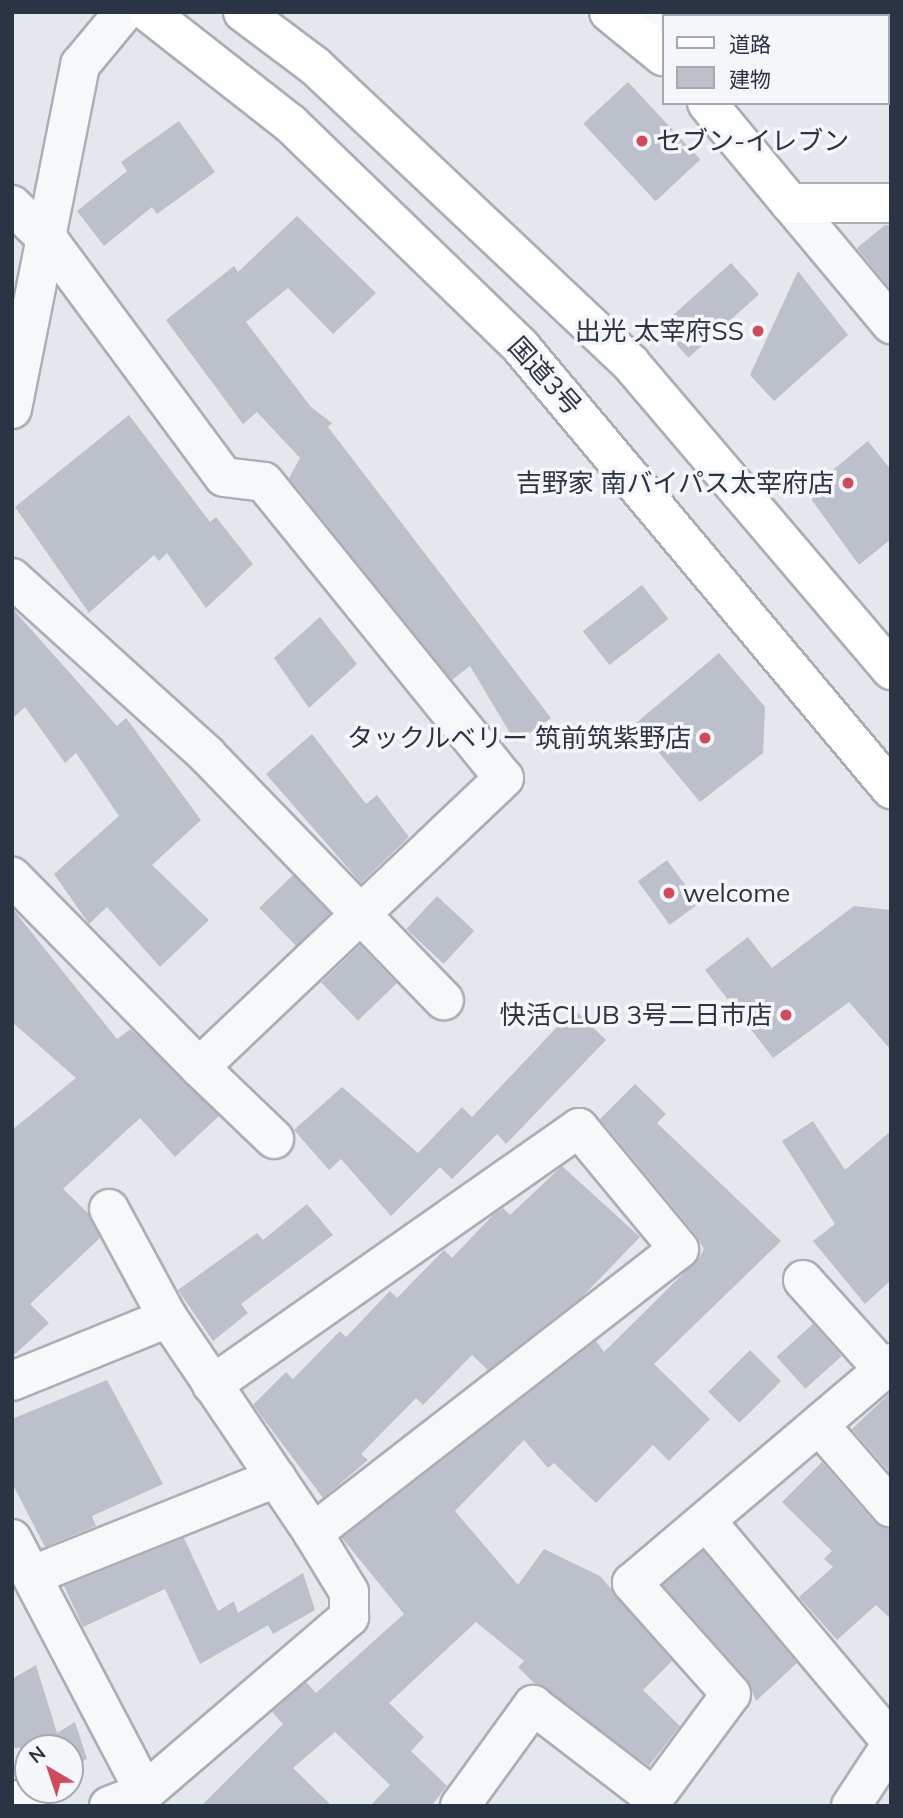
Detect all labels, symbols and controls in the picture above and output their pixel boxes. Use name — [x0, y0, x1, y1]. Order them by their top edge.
legend — [662, 14, 889, 105]
text: 道路 — [729, 31, 771, 57]
text: 建物 — [729, 66, 771, 92]
place label: セブン-イレブン — [656, 125, 849, 157]
marker: セブン-イレブン — [634, 133, 650, 149]
place label: 出光 太宰府SS — [575, 315, 744, 347]
marker: 出光 太宰府SS — [750, 323, 766, 339]
street label: 国道3号 — [502, 331, 588, 421]
place label: 吉野家 南バイパス太宰府店 — [515, 467, 834, 499]
marker: 吉野家 南バイパス太宰府店 — [840, 475, 856, 491]
place label: タックルベリー 筑前筑紫野店 — [346, 722, 691, 754]
marker: タックルベリー 筑前筑紫野店 — [697, 730, 713, 746]
place label: welcome — [683, 877, 790, 909]
marker: welcome — [661, 885, 677, 901]
place label: 快活CLUB 3号二日市店 — [500, 999, 772, 1031]
marker: 快活CLUB 3号二日市店 — [778, 1007, 794, 1023]
north arrow — [14, 1734, 84, 1804]
text: N — [24, 1740, 50, 1768]

